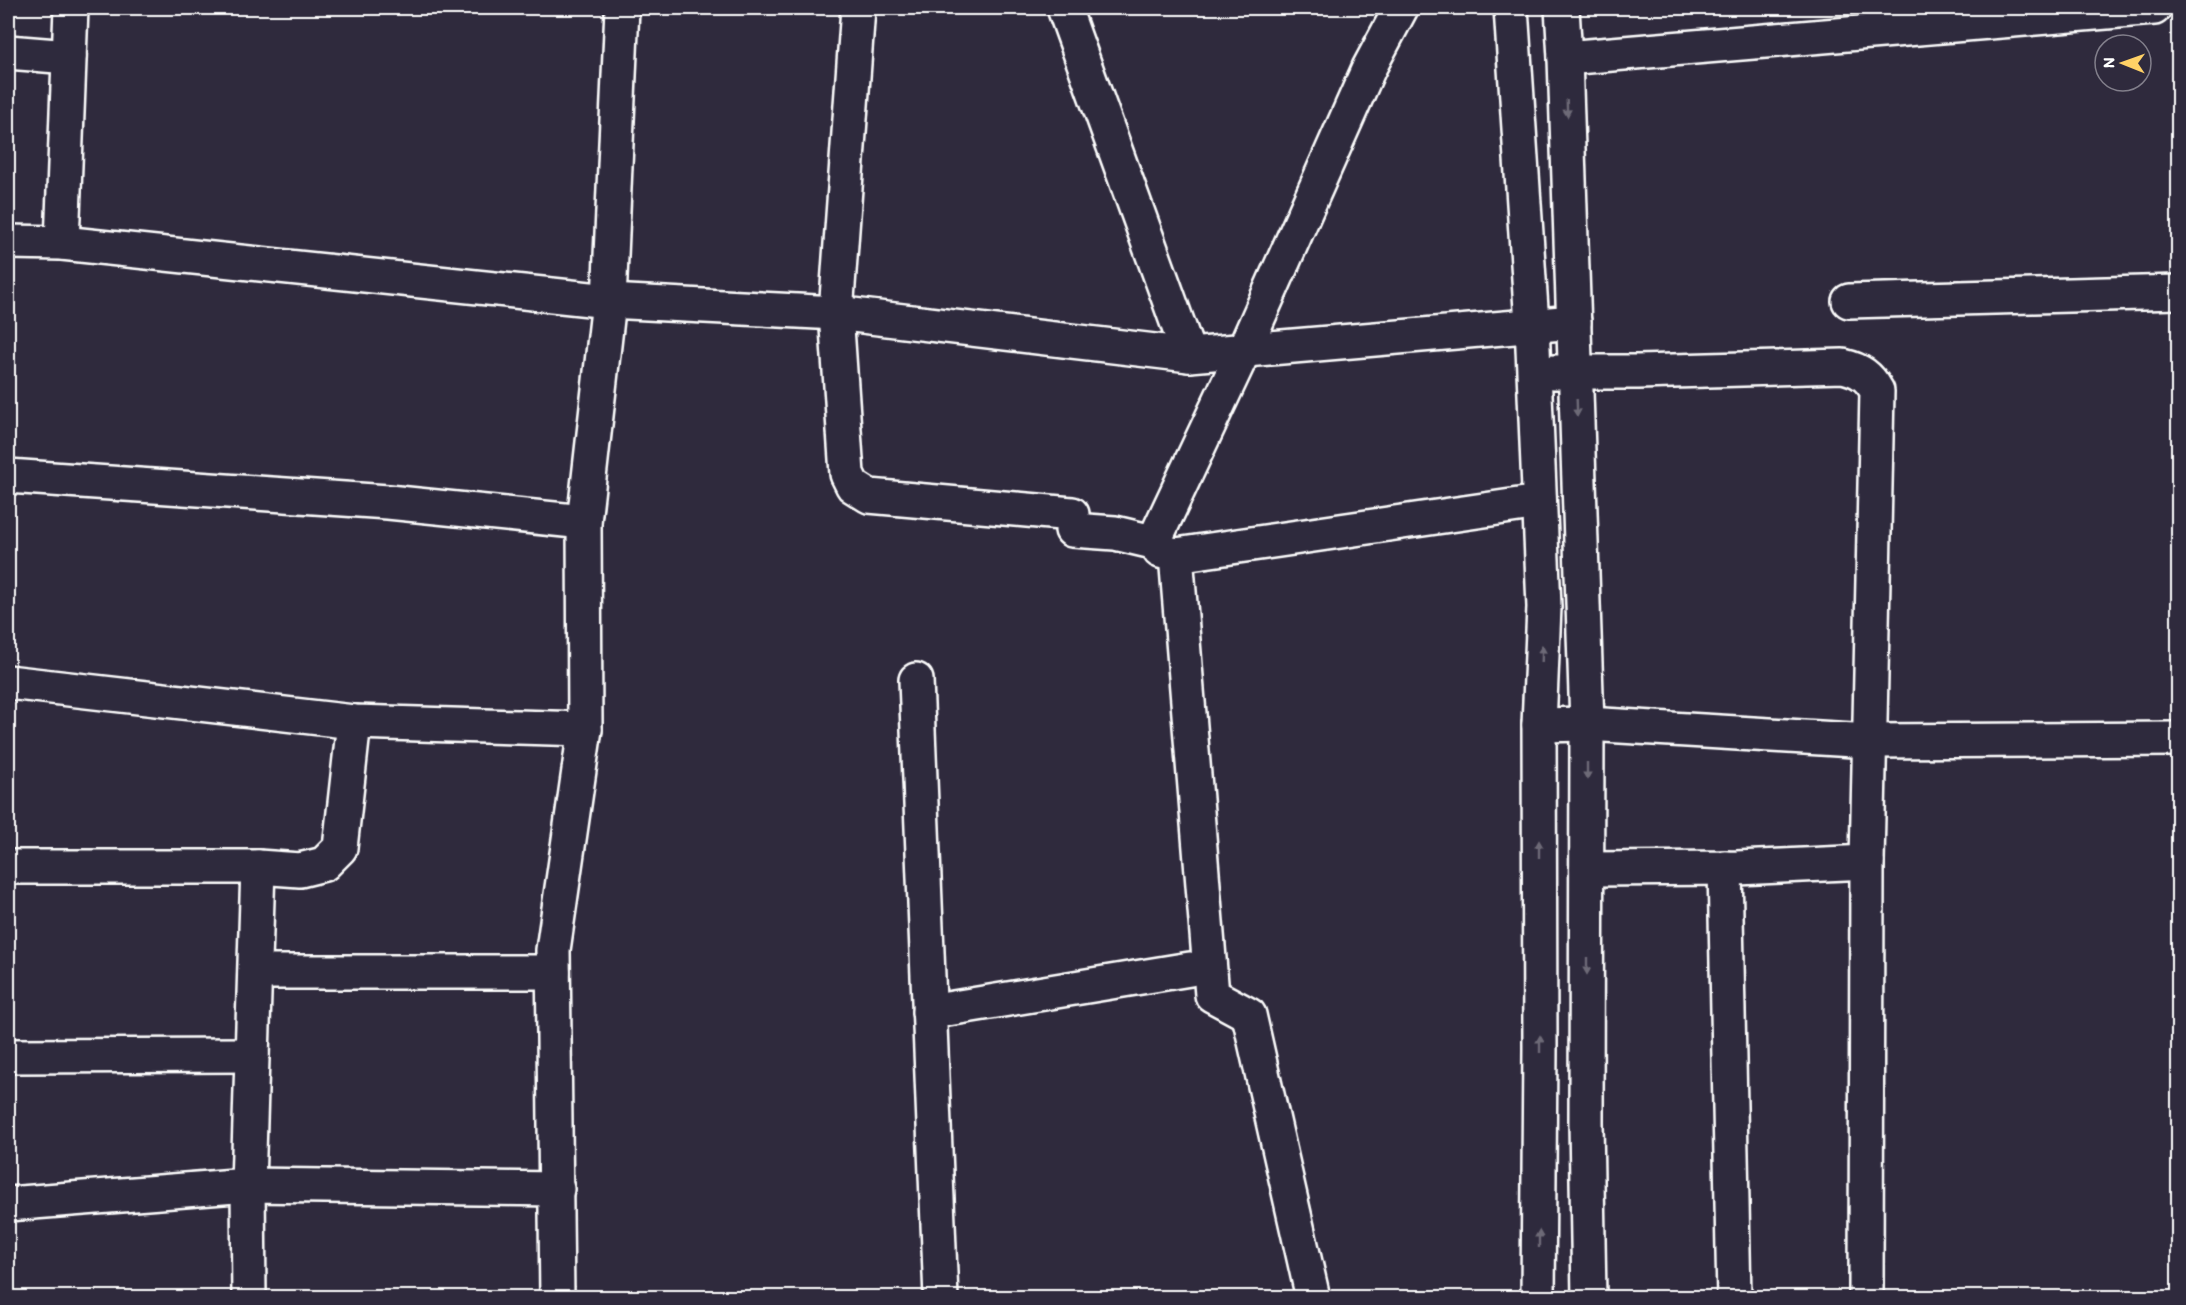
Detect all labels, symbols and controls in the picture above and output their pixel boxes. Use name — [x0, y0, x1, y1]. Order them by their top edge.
north arrow — [2093, 33, 2153, 93]
text: N — [2099, 57, 2118, 68]
one-way arrow — [1562, 98, 1572, 117]
one-way arrow — [1572, 398, 1582, 417]
one-way arrow — [1537, 645, 1546, 664]
one-way arrow — [1582, 761, 1592, 780]
one-way arrow — [1534, 840, 1544, 859]
one-way arrow — [1582, 956, 1592, 975]
one-way arrow — [1535, 1035, 1545, 1054]
one-way arrow — [1534, 1230, 1544, 1249]

